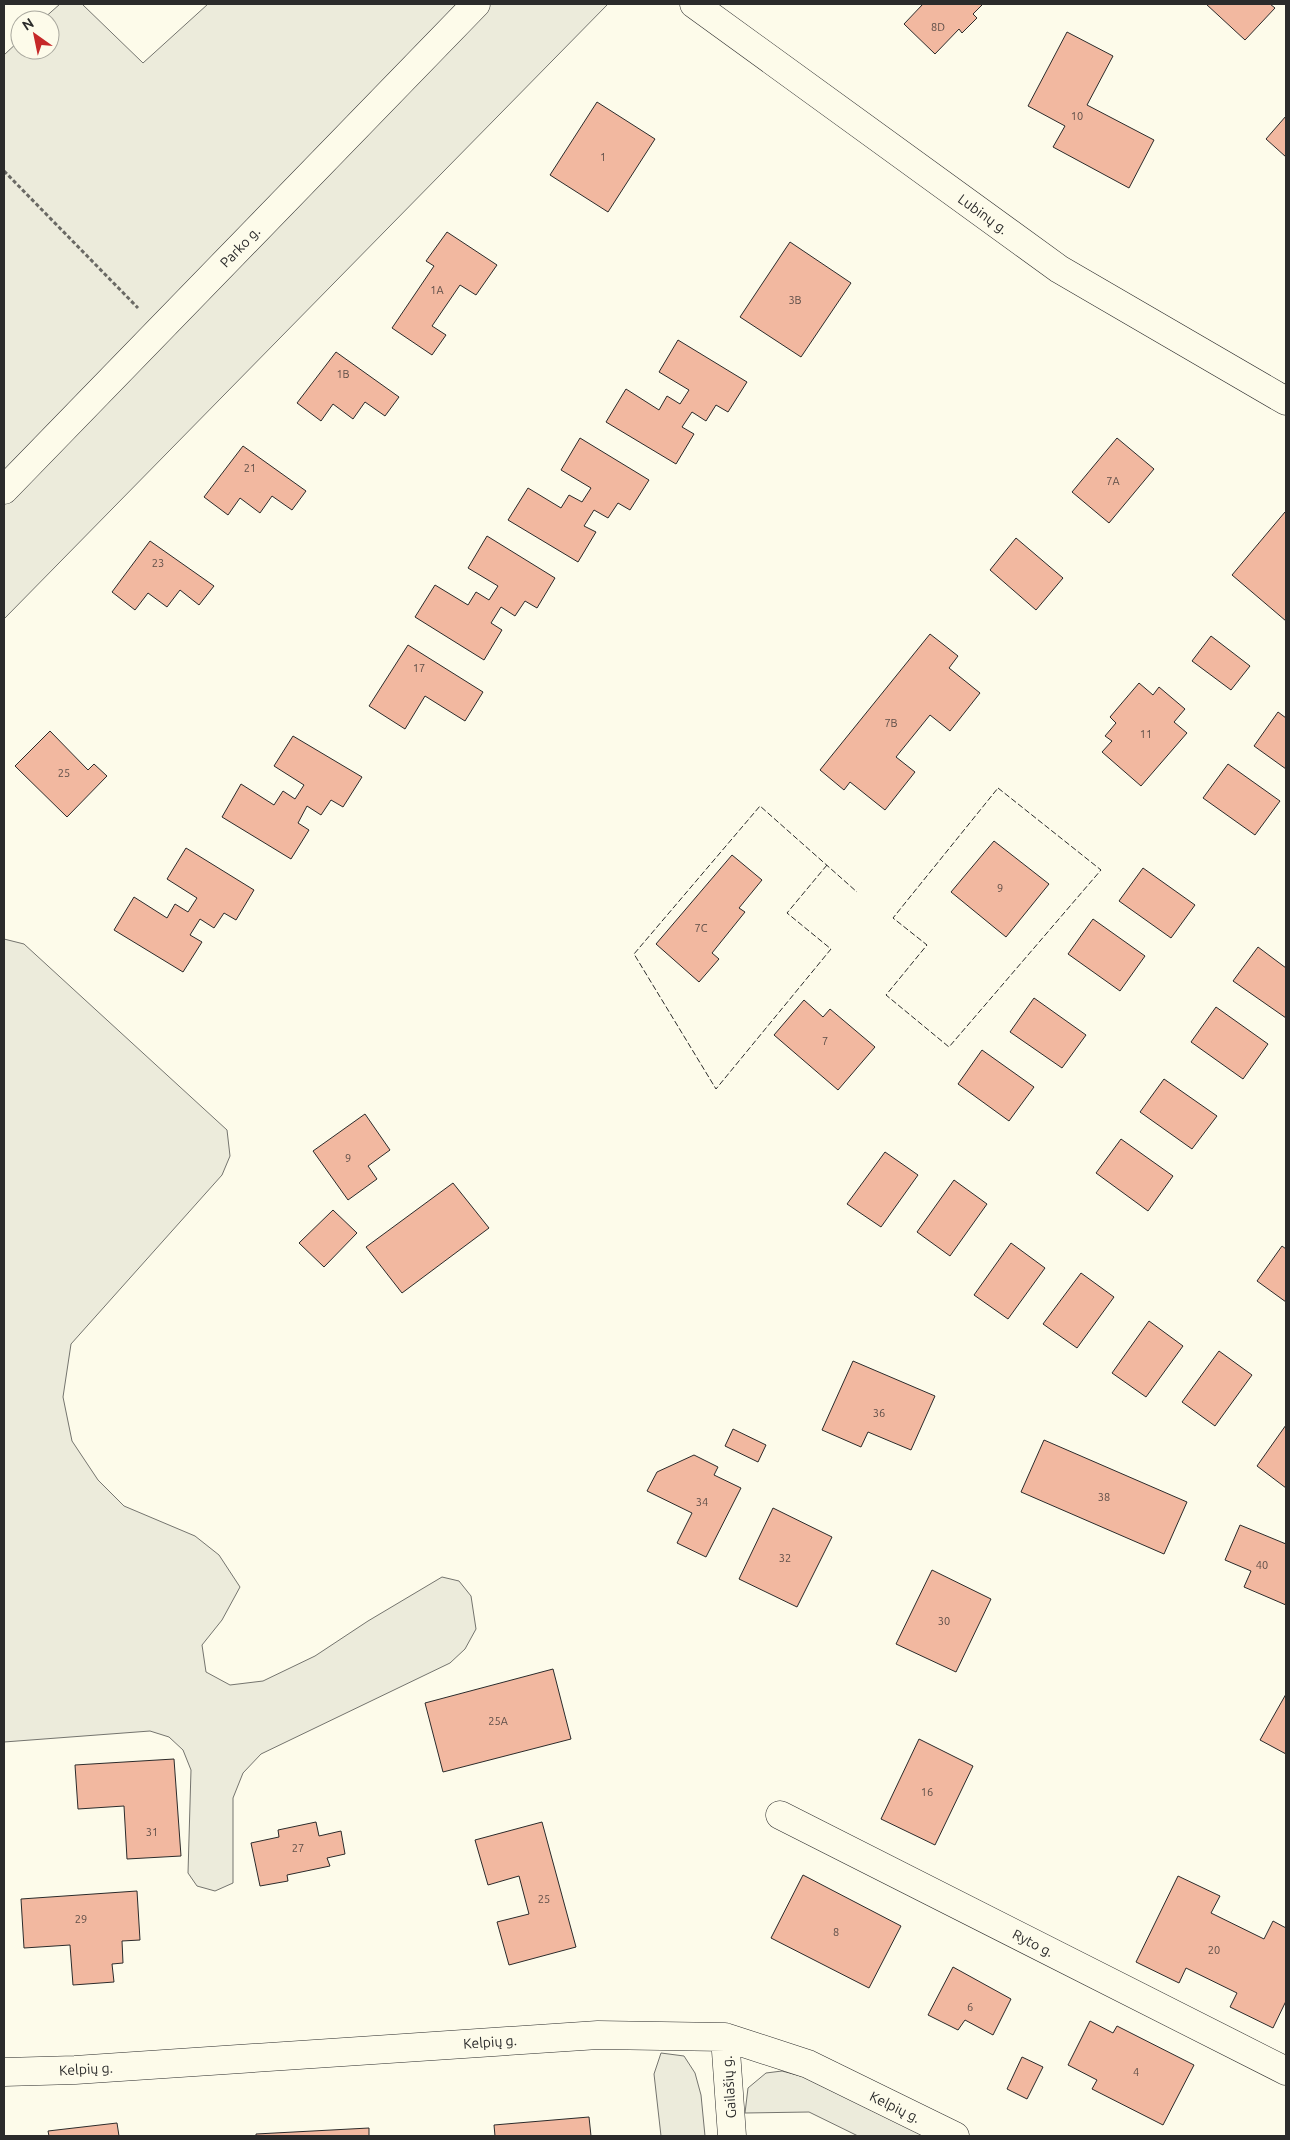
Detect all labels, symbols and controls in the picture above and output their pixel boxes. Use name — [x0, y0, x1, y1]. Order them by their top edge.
north arrow — [10, 10, 60, 60]
text: N — [19, 15, 37, 34]
house number: 8D — [931, 21, 945, 33]
house number: 10 — [1071, 110, 1083, 122]
house number: 1 — [600, 151, 606, 163]
street label: Lubinų g. — [955, 191, 1011, 237]
street label: Parko g. — [217, 223, 263, 271]
house number: 1A — [430, 284, 445, 296]
house number: 3B — [788, 294, 802, 306]
house number: 1B — [336, 368, 350, 380]
house number: 21 — [244, 462, 256, 474]
house number: 7A — [1106, 475, 1121, 487]
house number: 23 — [152, 557, 164, 569]
house number: 17 — [413, 662, 425, 674]
house number: 7B — [884, 717, 898, 729]
house number: 11 — [1140, 728, 1152, 740]
house number: 25 — [58, 767, 70, 779]
house number: 9 — [997, 882, 1003, 894]
house number: 7C — [695, 922, 708, 934]
house number: 7 — [822, 1035, 828, 1047]
house number: 9 — [345, 1152, 351, 1164]
house number: 36 — [873, 1407, 885, 1419]
house number: 38 — [1098, 1491, 1110, 1503]
house number: 34 — [696, 1496, 708, 1508]
house number: 32 — [779, 1552, 791, 1564]
house number: 40 — [1256, 1559, 1268, 1571]
house number: 30 — [938, 1615, 950, 1627]
house number: 25A — [488, 1715, 509, 1727]
house number: 16 — [921, 1786, 933, 1798]
house number: 31 — [146, 1826, 158, 1838]
house number: 27 — [292, 1842, 304, 1854]
house number: 25 — [538, 1893, 550, 1905]
house number: 29 — [75, 1913, 87, 1925]
house number: 8 — [833, 1926, 839, 1938]
street label: Ryto g. — [1010, 1926, 1056, 1960]
house number: 20 — [1208, 1944, 1220, 1956]
house number: 6 — [967, 2001, 973, 2013]
street label: Kelpių g. — [462, 2032, 518, 2052]
street label: Gailašių g. — [719, 2055, 739, 2119]
street label: Kelpių g. — [59, 2060, 113, 2078]
house number: 4 — [1133, 2066, 1139, 2078]
street label: Kelpių g. — [867, 2088, 923, 2126]

